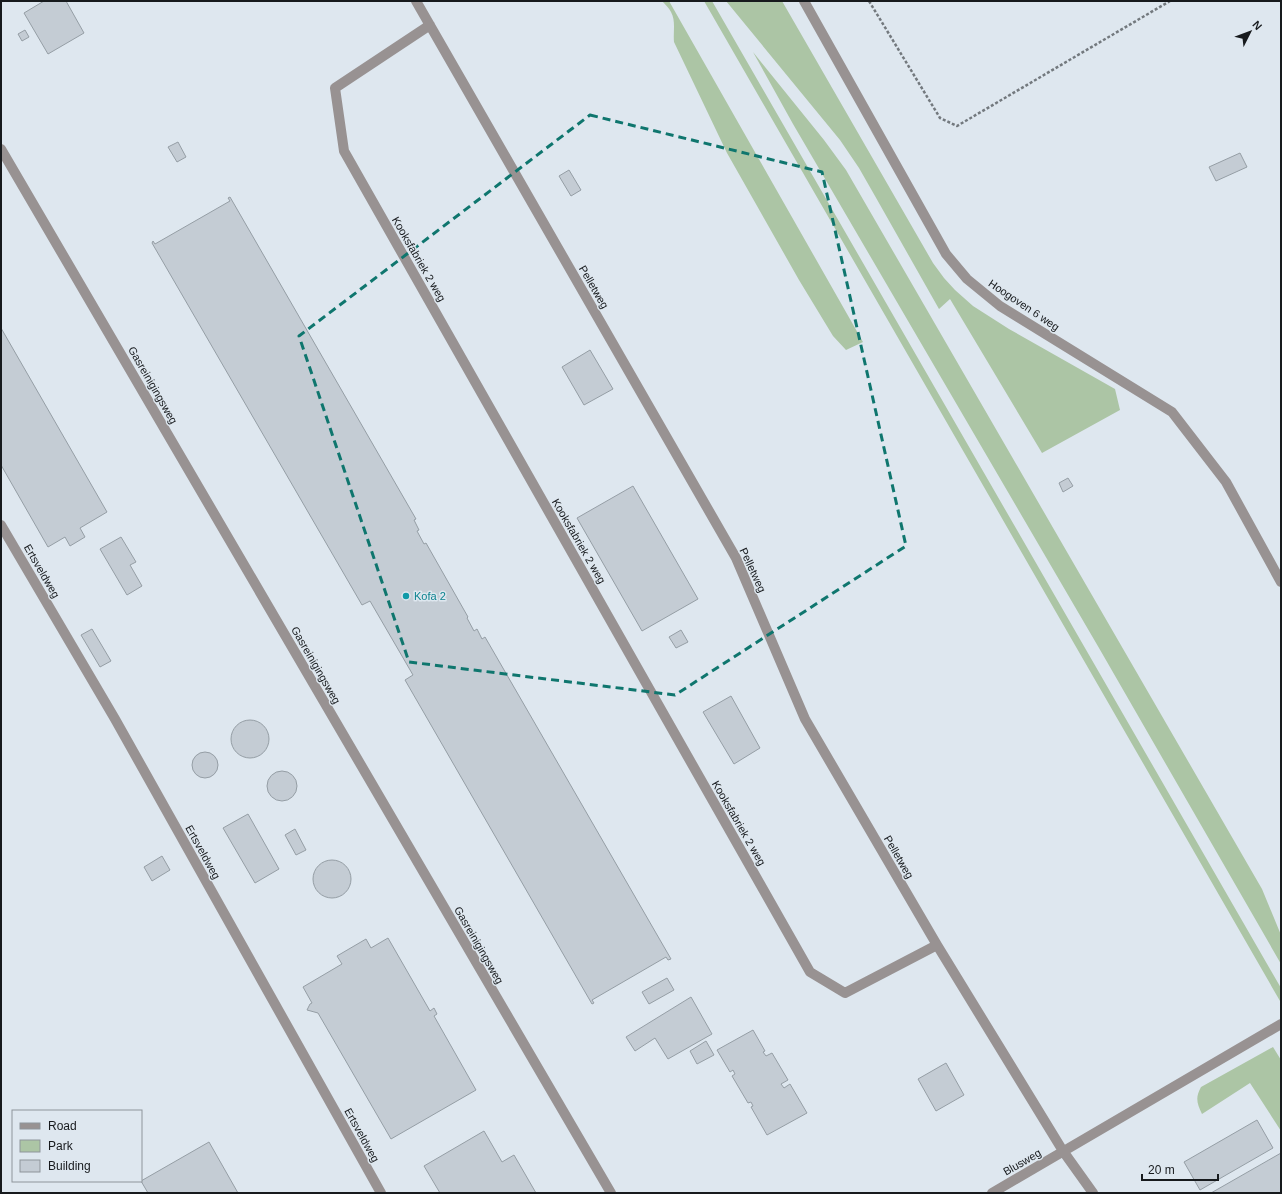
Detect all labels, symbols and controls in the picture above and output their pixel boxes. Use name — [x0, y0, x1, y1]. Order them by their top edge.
north arrow — [1230, 12, 1270, 52]
text: N — [1250, 18, 1265, 32]
street label: Kooksfabriek 2 weg — [390, 214, 448, 304]
street label: Pelletweg — [577, 263, 611, 311]
street label: Hoogoven 6 weg — [986, 277, 1062, 333]
street label: Gasreinigingsweg — [126, 344, 180, 426]
street label: Kooksfabriek 2 weg — [550, 496, 608, 586]
street label: Ertsveldweg — [22, 542, 62, 600]
street label: Pelletweg — [737, 546, 769, 594]
place label: Kofa 2 — [414, 590, 446, 602]
marker: Kofa 2 — [401, 591, 411, 601]
street label: Gasreinigingsweg — [289, 624, 343, 706]
street label: Kooksfabriek 2 weg — [710, 778, 768, 868]
street label: Ertsveldweg — [183, 823, 223, 881]
street label: Pelletweg — [882, 833, 916, 881]
street label: Gasreinigingsweg — [452, 904, 506, 986]
street label: Ertsveldweg — [342, 1106, 382, 1164]
legend — [12, 1110, 142, 1182]
text: Road — [48, 1119, 77, 1133]
text: Park — [48, 1139, 74, 1153]
street label: Blusweg — [1001, 1146, 1043, 1178]
scale bar — [1142, 1156, 1218, 1182]
text: Building — [48, 1159, 91, 1173]
text: 20 m — [1148, 1163, 1175, 1177]

